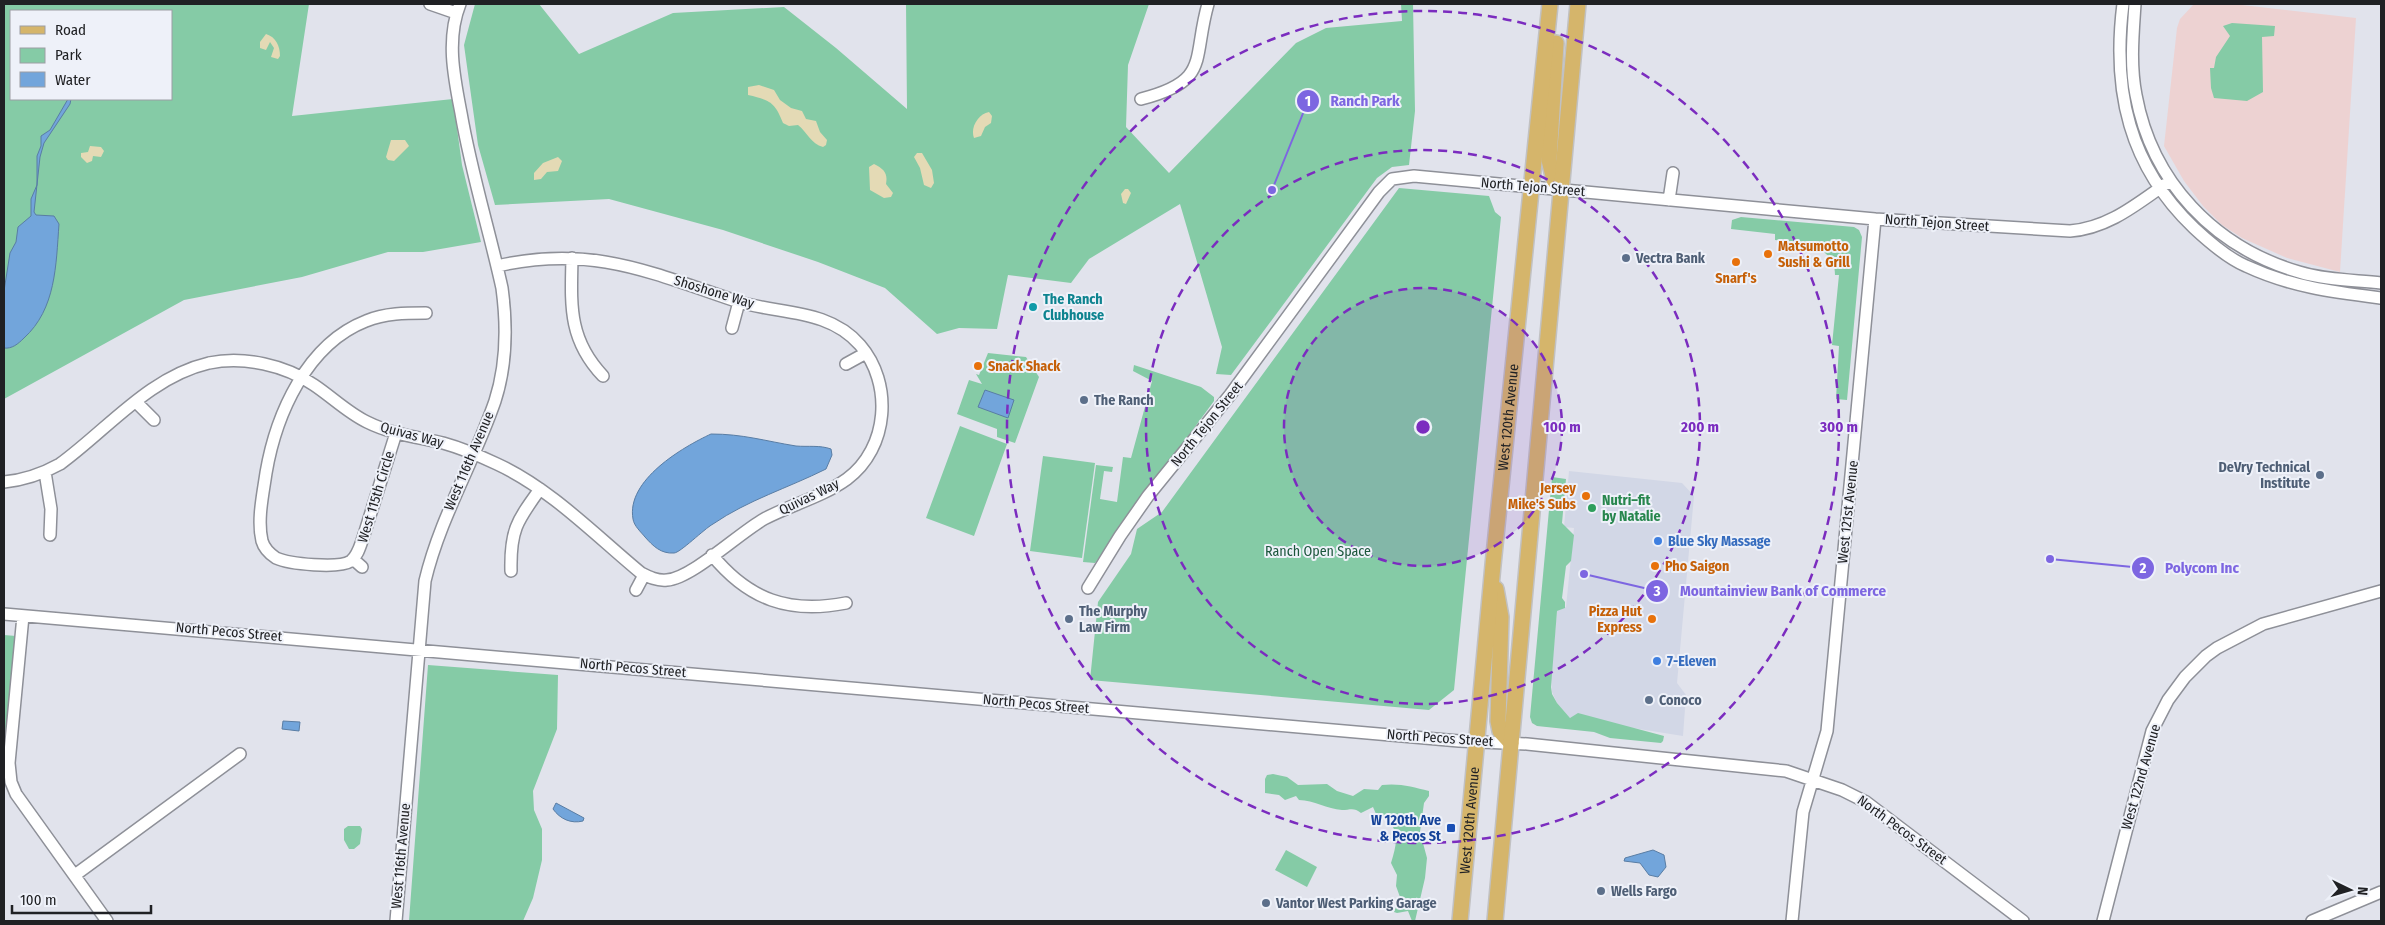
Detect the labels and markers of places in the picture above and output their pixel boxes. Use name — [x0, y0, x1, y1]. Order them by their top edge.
callout: Ranch Park — [1295, 86, 1410, 116]
place label: Matsumotto Sushi & Grill — [1778, 238, 1850, 271]
marker: Matsumotto Sushi & Grill — [1762, 248, 1774, 260]
place label: Vectra Bank — [1635, 250, 1706, 267]
marker: Vectra Bank — [1620, 252, 1632, 264]
marker: Snarf's — [1730, 256, 1742, 268]
place label: Snarf's — [1715, 270, 1757, 287]
place label: The Ranch Clubhouse — [1043, 291, 1104, 324]
marker: The Ranch Clubhouse — [1027, 301, 1039, 313]
place label: Snack Shack — [988, 358, 1061, 375]
marker: Snack Shack — [972, 360, 984, 372]
place label: The Ranch — [1094, 392, 1154, 409]
marker: The Ranch — [1078, 394, 1090, 406]
centre of rings — [1414, 418, 1432, 436]
place label: DeVry Technical Institute — [2218, 459, 2310, 492]
marker: DeVry Technical Institute — [2314, 469, 2326, 481]
place label: Jersey Mike's Subs — [1508, 480, 1576, 513]
marker: Jersey Mike's Subs — [1580, 490, 1592, 502]
place label: Nutri–fit by Natalie — [1602, 492, 1661, 525]
marker: Nutri–fit by Natalie — [1586, 502, 1598, 514]
place label: Blue Sky Massage — [1668, 533, 1771, 550]
marker: Blue Sky Massage — [1652, 535, 1664, 547]
callout: Polycom Inc — [2130, 553, 2249, 583]
place label: Pho Saigon — [1665, 558, 1729, 575]
marker: Pho Saigon — [1649, 560, 1661, 572]
callout: Mountainview Bank of Commerce — [1645, 576, 1896, 606]
place label: The Murphy Law Firm — [1079, 603, 1148, 636]
place label: Pizza Hut Express — [1589, 603, 1643, 636]
marker: The Murphy Law Firm — [1063, 613, 1075, 625]
marker: Pizza Hut Express — [1646, 613, 1658, 625]
place label: 7-Eleven — [1667, 653, 1716, 670]
marker: 7-Eleven — [1651, 655, 1663, 667]
place label: Conoco — [1659, 692, 1702, 709]
marker: Conoco — [1643, 694, 1655, 706]
place label: W 120th Ave & Pecos St — [1371, 812, 1442, 845]
marker: W 120th Ave & Pecos St — [1445, 822, 1457, 834]
place label: Wells Fargo — [1611, 883, 1677, 900]
marker: Wells Fargo — [1595, 885, 1607, 897]
place label: Vantor West Parking Garage — [1275, 895, 1437, 912]
marker: Vantor West Parking Garage — [1260, 897, 1272, 909]

